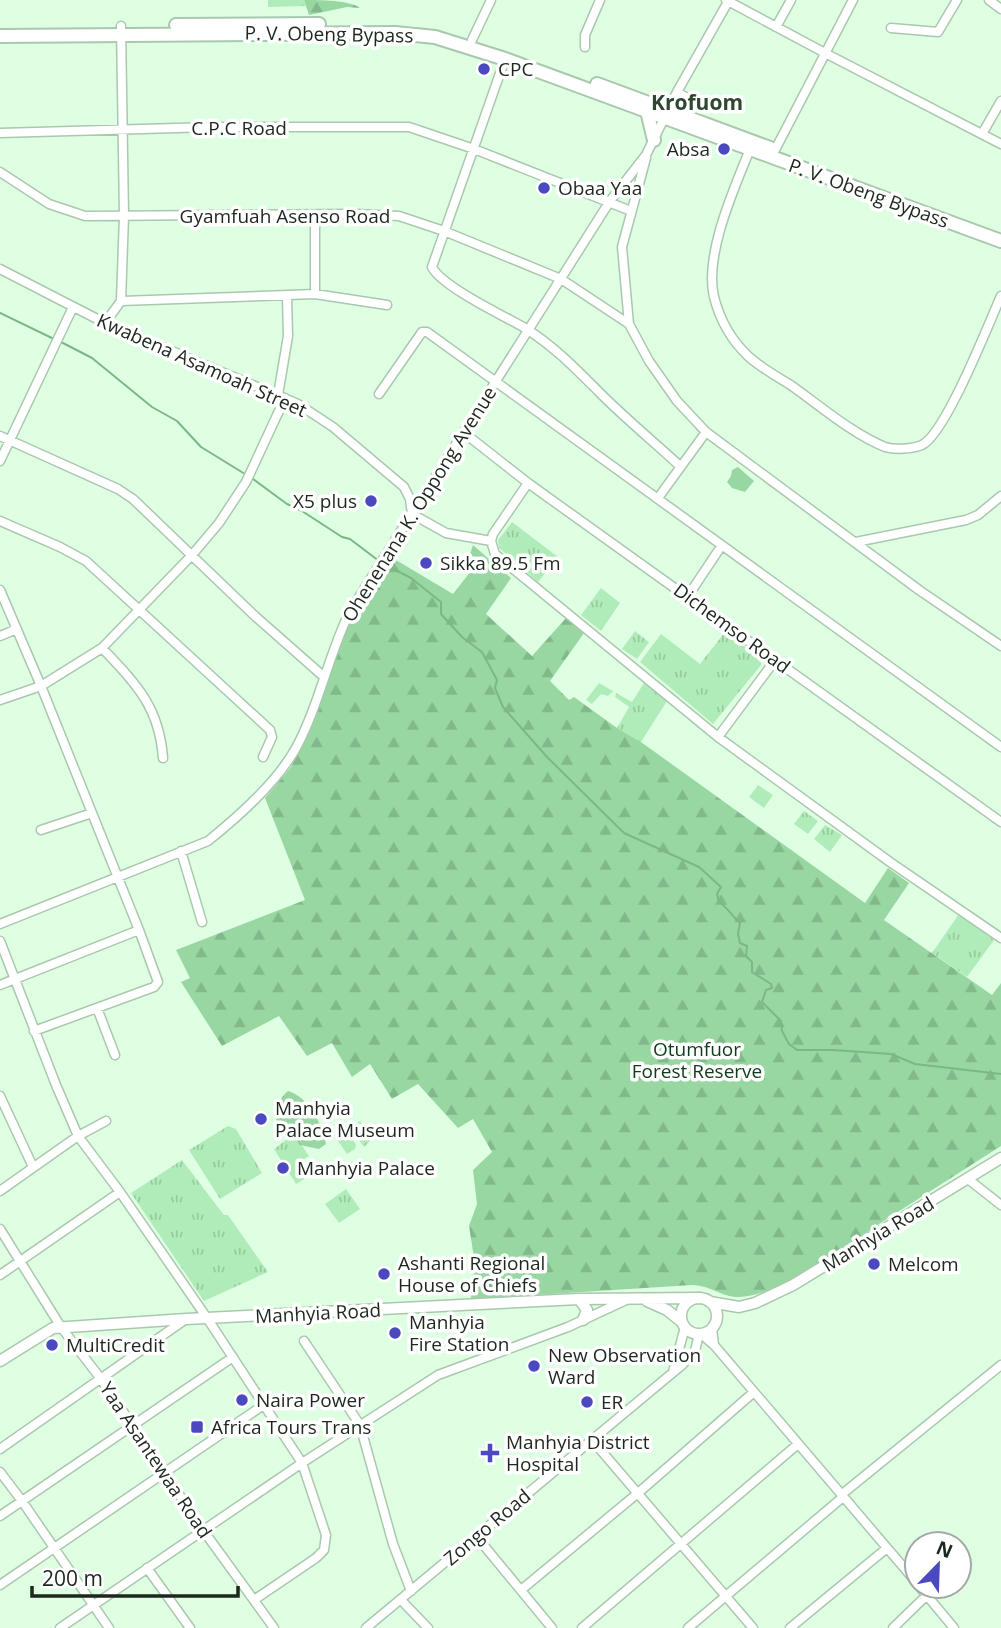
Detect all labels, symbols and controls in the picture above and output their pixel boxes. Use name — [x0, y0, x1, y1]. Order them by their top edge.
street label: P. V. Obeng Bypass — [244, 20, 414, 48]
place label: CPC — [498, 56, 533, 82]
marker: CPC — [476, 61, 492, 77]
district label: Krofuom — [651, 88, 743, 116]
street label: C.P.C Road — [191, 115, 287, 141]
place label: Absa — [667, 136, 710, 162]
marker: Absa — [716, 141, 732, 157]
street label: P. V. Obeng Bypass — [785, 152, 953, 234]
place label: Obaa Yaa — [558, 175, 642, 201]
marker: Obaa Yaa — [536, 180, 552, 196]
street label: Gyamfuah Asenso Road — [180, 203, 390, 229]
street label: Kwabena Asamoah Street — [93, 307, 311, 423]
street label: Ohenenana K. Oppong Avenue — [336, 381, 502, 627]
place label: X5 plus — [293, 488, 357, 514]
marker: X5 plus — [363, 493, 379, 509]
place label: Sikka 89.5 Fm — [440, 550, 561, 576]
marker: Sikka 89.5 Fm — [418, 555, 434, 571]
street label: Dichemso Road — [668, 577, 796, 679]
park label: Otumfuor Forest Reserve — [632, 1036, 762, 1084]
place label: Manhyia Palace Museum — [275, 1095, 415, 1143]
marker: Manhyia Palace Museum — [253, 1111, 269, 1127]
place label: Manhyia Palace — [297, 1155, 435, 1181]
marker: Manhyia Palace — [275, 1160, 291, 1176]
street label: Manhyia Road — [817, 1190, 939, 1278]
place label: Ashanti Regional House of Chiefs — [398, 1250, 545, 1298]
place label: Melcom — [888, 1251, 959, 1277]
marker: Melcom — [866, 1256, 882, 1272]
marker: Ashanti Regional House of Chiefs — [376, 1266, 392, 1282]
street label: Manhyia Road — [254, 1297, 382, 1329]
place label: Manhyia Fire Station — [409, 1309, 509, 1357]
marker: Manhyia Fire Station — [387, 1325, 403, 1341]
place label: MultiCredit — [66, 1332, 165, 1358]
marker: MultiCredit — [44, 1337, 60, 1353]
place label: New Observation Ward — [548, 1342, 701, 1390]
marker: New Observation Ward — [526, 1358, 542, 1374]
street label: Yaa Asantewaa Road — [94, 1377, 218, 1543]
place label: Naira Power — [256, 1387, 365, 1413]
place label: ER — [601, 1389, 624, 1415]
marker: Naira Power — [234, 1392, 250, 1408]
marker: ER — [579, 1394, 595, 1410]
place label: Africa Tours Trans — [211, 1414, 371, 1440]
marker: Africa Tours Trans — [189, 1419, 205, 1435]
place label: Manhyia District Hospital — [506, 1429, 650, 1477]
marker: Manhyia District Hospital — [480, 1443, 500, 1463]
street label: Zongo Road — [438, 1483, 536, 1571]
north arrow — [903, 1530, 973, 1600]
text: N — [932, 1534, 957, 1564]
scale bar — [32, 1554, 238, 1598]
text: 200 m — [42, 1564, 103, 1592]

